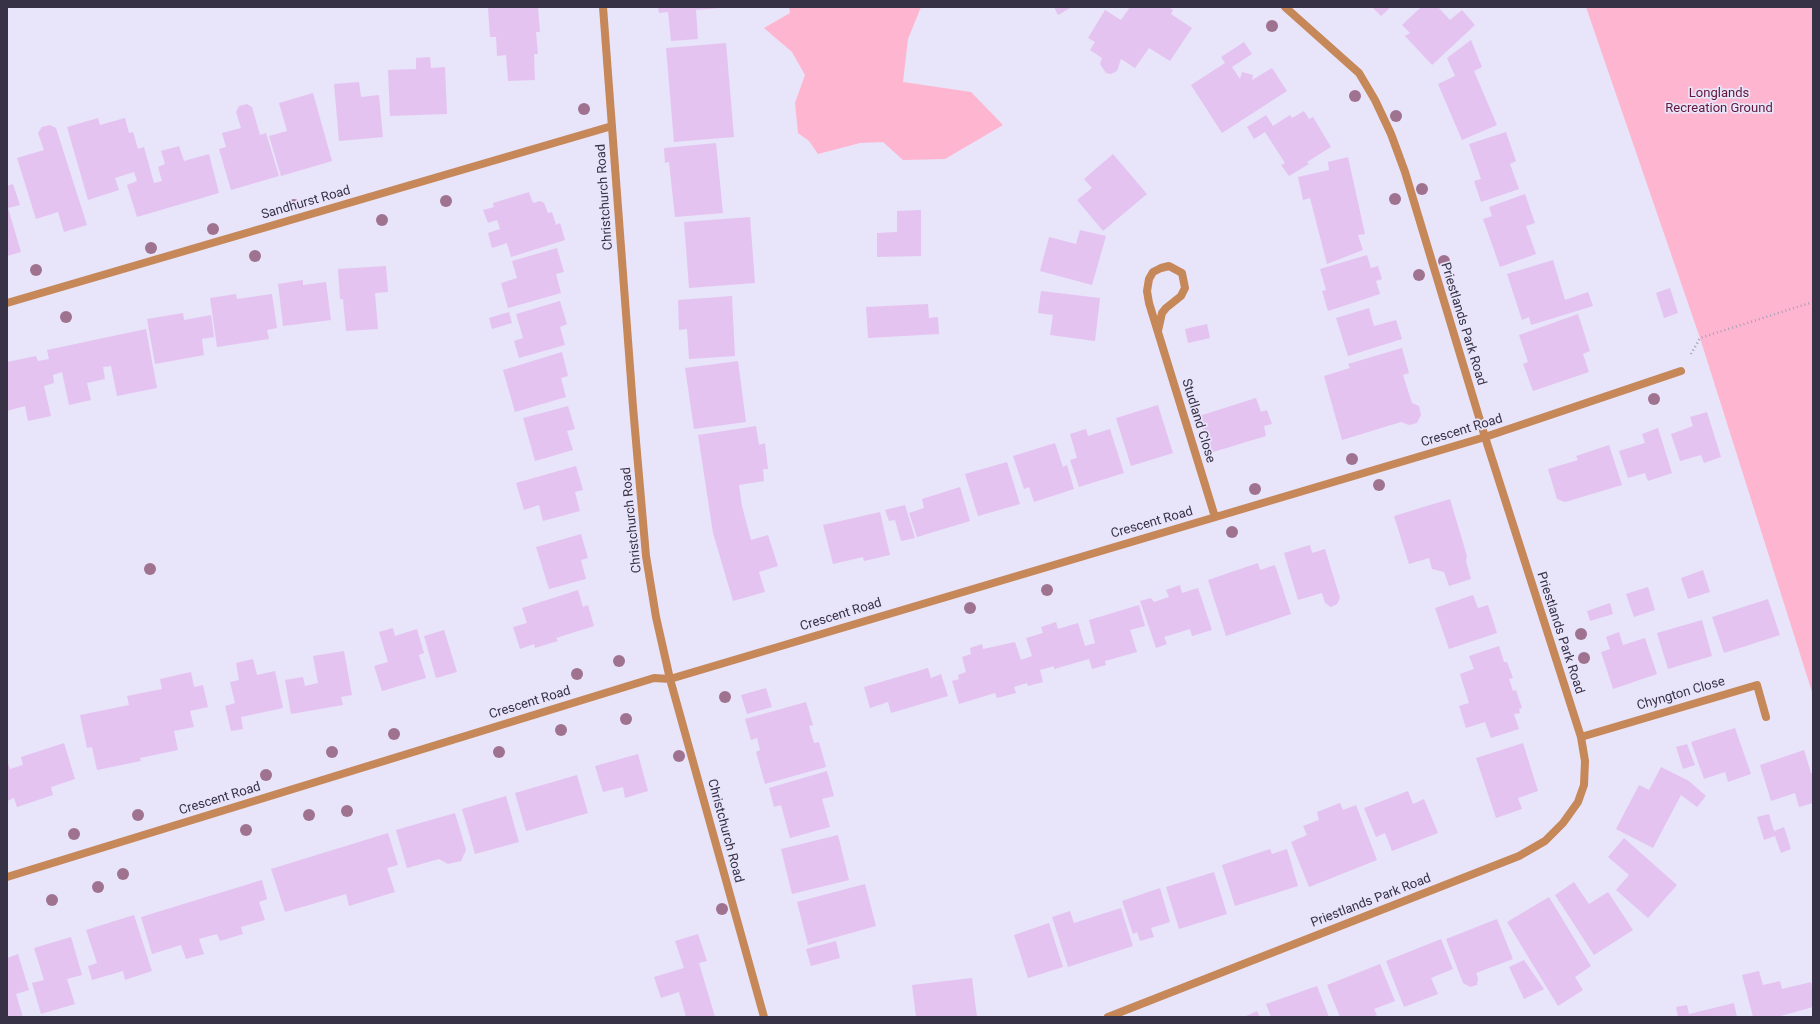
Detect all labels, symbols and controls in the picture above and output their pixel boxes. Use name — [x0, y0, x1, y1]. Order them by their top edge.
park label: Longlands Recreation Ground — [1665, 86, 1773, 117]
street label: Christchurch Road — [594, 143, 616, 251]
street label: Sandhurst Road — [260, 183, 352, 223]
street label: Priestlands Park Road — [1437, 261, 1489, 387]
street label: Studland Close — [1178, 377, 1218, 465]
street label: Crescent Road — [1419, 411, 1505, 451]
street label: Christchurch Road — [619, 466, 645, 574]
street label: Crescent Road — [1109, 504, 1195, 542]
street label: Priestlands Park Road — [1533, 570, 1587, 696]
street label: Crescent Road — [798, 595, 884, 635]
street label: Chyngton Close — [1635, 674, 1727, 714]
street label: Crescent Road — [487, 683, 573, 723]
street label: Christchurch Road — [704, 778, 746, 884]
street label: Crescent Road — [177, 779, 263, 819]
street label: Priestlands Park Road — [1309, 871, 1433, 931]

